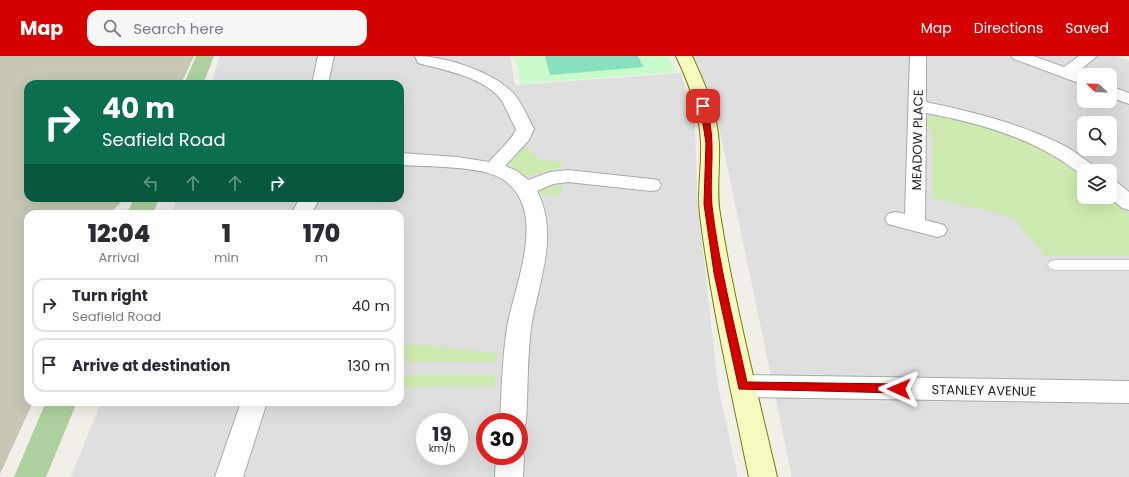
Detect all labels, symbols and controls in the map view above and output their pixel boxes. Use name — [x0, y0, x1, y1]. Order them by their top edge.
search box — [87, 10, 367, 46]
text: Map — [20, 15, 63, 42]
icon: search — [101, 17, 123, 39]
text: Search here — [133, 18, 224, 39]
text: Map — [921, 18, 952, 38]
text: Directions — [974, 18, 1043, 38]
text: Saved — [1065, 18, 1109, 38]
north arrow — [1077, 68, 1117, 108]
map controls — [1077, 68, 1117, 204]
text: 40 m — [102, 89, 175, 128]
pin — [686, 89, 720, 123]
street label: MEADOW PLACE — [907, 89, 928, 191]
icon: arrive — [692, 95, 714, 117]
icon: right — [36, 96, 88, 148]
button: search — [1077, 116, 1117, 156]
text: Seafield Road — [102, 127, 226, 152]
button: layers — [1077, 164, 1117, 204]
icon: left — [140, 172, 162, 194]
icon: ahead — [182, 172, 204, 194]
icon: ahead — [224, 172, 246, 194]
icon: right — [266, 172, 288, 194]
text: 12:04 — [88, 217, 150, 250]
text: 1 — [222, 217, 231, 250]
text: 170 — [303, 217, 340, 250]
text: Arrival — [99, 248, 139, 267]
text: min — [214, 248, 239, 267]
text: m — [315, 248, 328, 267]
text: Turn right — [72, 285, 148, 306]
icon: right — [38, 294, 60, 316]
text: 40 m — [352, 295, 390, 316]
text: Seafield Road — [72, 307, 161, 326]
icon: arrive — [38, 354, 60, 376]
text: Arrive at destination — [72, 355, 230, 376]
text: 130 m — [347, 355, 390, 376]
position arrow — [878, 368, 920, 410]
street label: STANLEY AVENUE — [931, 380, 1037, 401]
speed limit sign: 30 — [476, 413, 528, 465]
text: 19 — [432, 420, 452, 448]
text: km/h — [429, 441, 455, 456]

